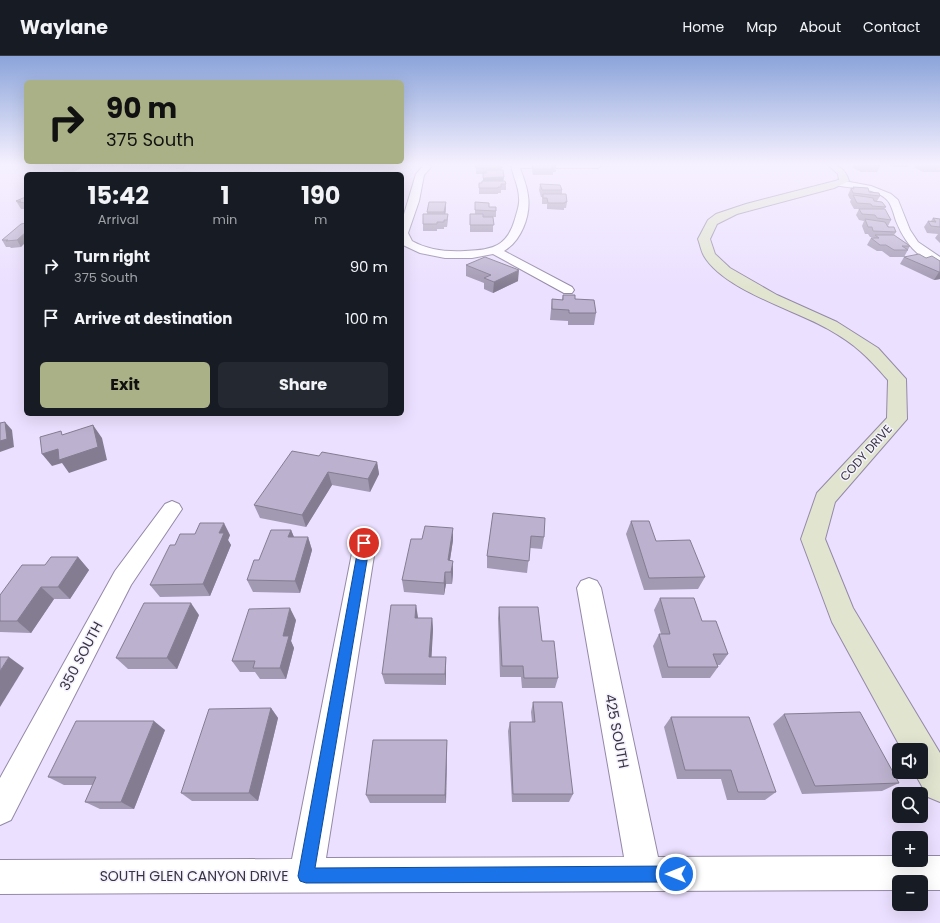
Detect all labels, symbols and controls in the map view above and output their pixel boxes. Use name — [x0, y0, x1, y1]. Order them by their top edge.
text: Waylane — [20, 14, 108, 41]
text: Home — [682, 17, 724, 37]
text: Map — [746, 17, 777, 37]
text: About — [799, 17, 841, 37]
text: Contact — [863, 17, 920, 37]
text: 90 m — [106, 89, 177, 128]
icon: right — [40, 96, 92, 148]
text: 375 South — [106, 127, 194, 152]
text: 15:42 — [88, 179, 149, 212]
text: 1 — [220, 179, 229, 212]
text: 190 — [301, 179, 340, 212]
text: Arrival — [98, 210, 139, 229]
text: min — [213, 210, 237, 229]
text: m — [314, 210, 327, 229]
text: Turn right — [74, 246, 150, 267]
icon: right — [40, 255, 62, 277]
text: 90 m — [350, 256, 388, 277]
text: 375 South — [74, 268, 138, 287]
icon: arrive — [40, 307, 62, 329]
text: Arrive at destination — [74, 308, 232, 329]
text: 100 m — [345, 308, 388, 329]
button: Exit — [40, 362, 210, 408]
button: Share — [218, 362, 388, 408]
street label: CODY DRIVE — [836, 421, 896, 485]
pin — [347, 526, 381, 560]
icon: arrive — [353, 532, 375, 554]
street label: 350 SOUTH — [54, 618, 108, 694]
street label: 425 SOUTH — [600, 692, 634, 770]
map controls — [892, 743, 928, 911]
button: sound — [892, 743, 928, 779]
button: search — [892, 787, 928, 823]
button: + — [892, 831, 928, 867]
position arrow — [655, 853, 697, 895]
street label: SOUTH GLEN CANYON DRIVE — [100, 866, 288, 886]
button: − — [892, 875, 928, 911]

